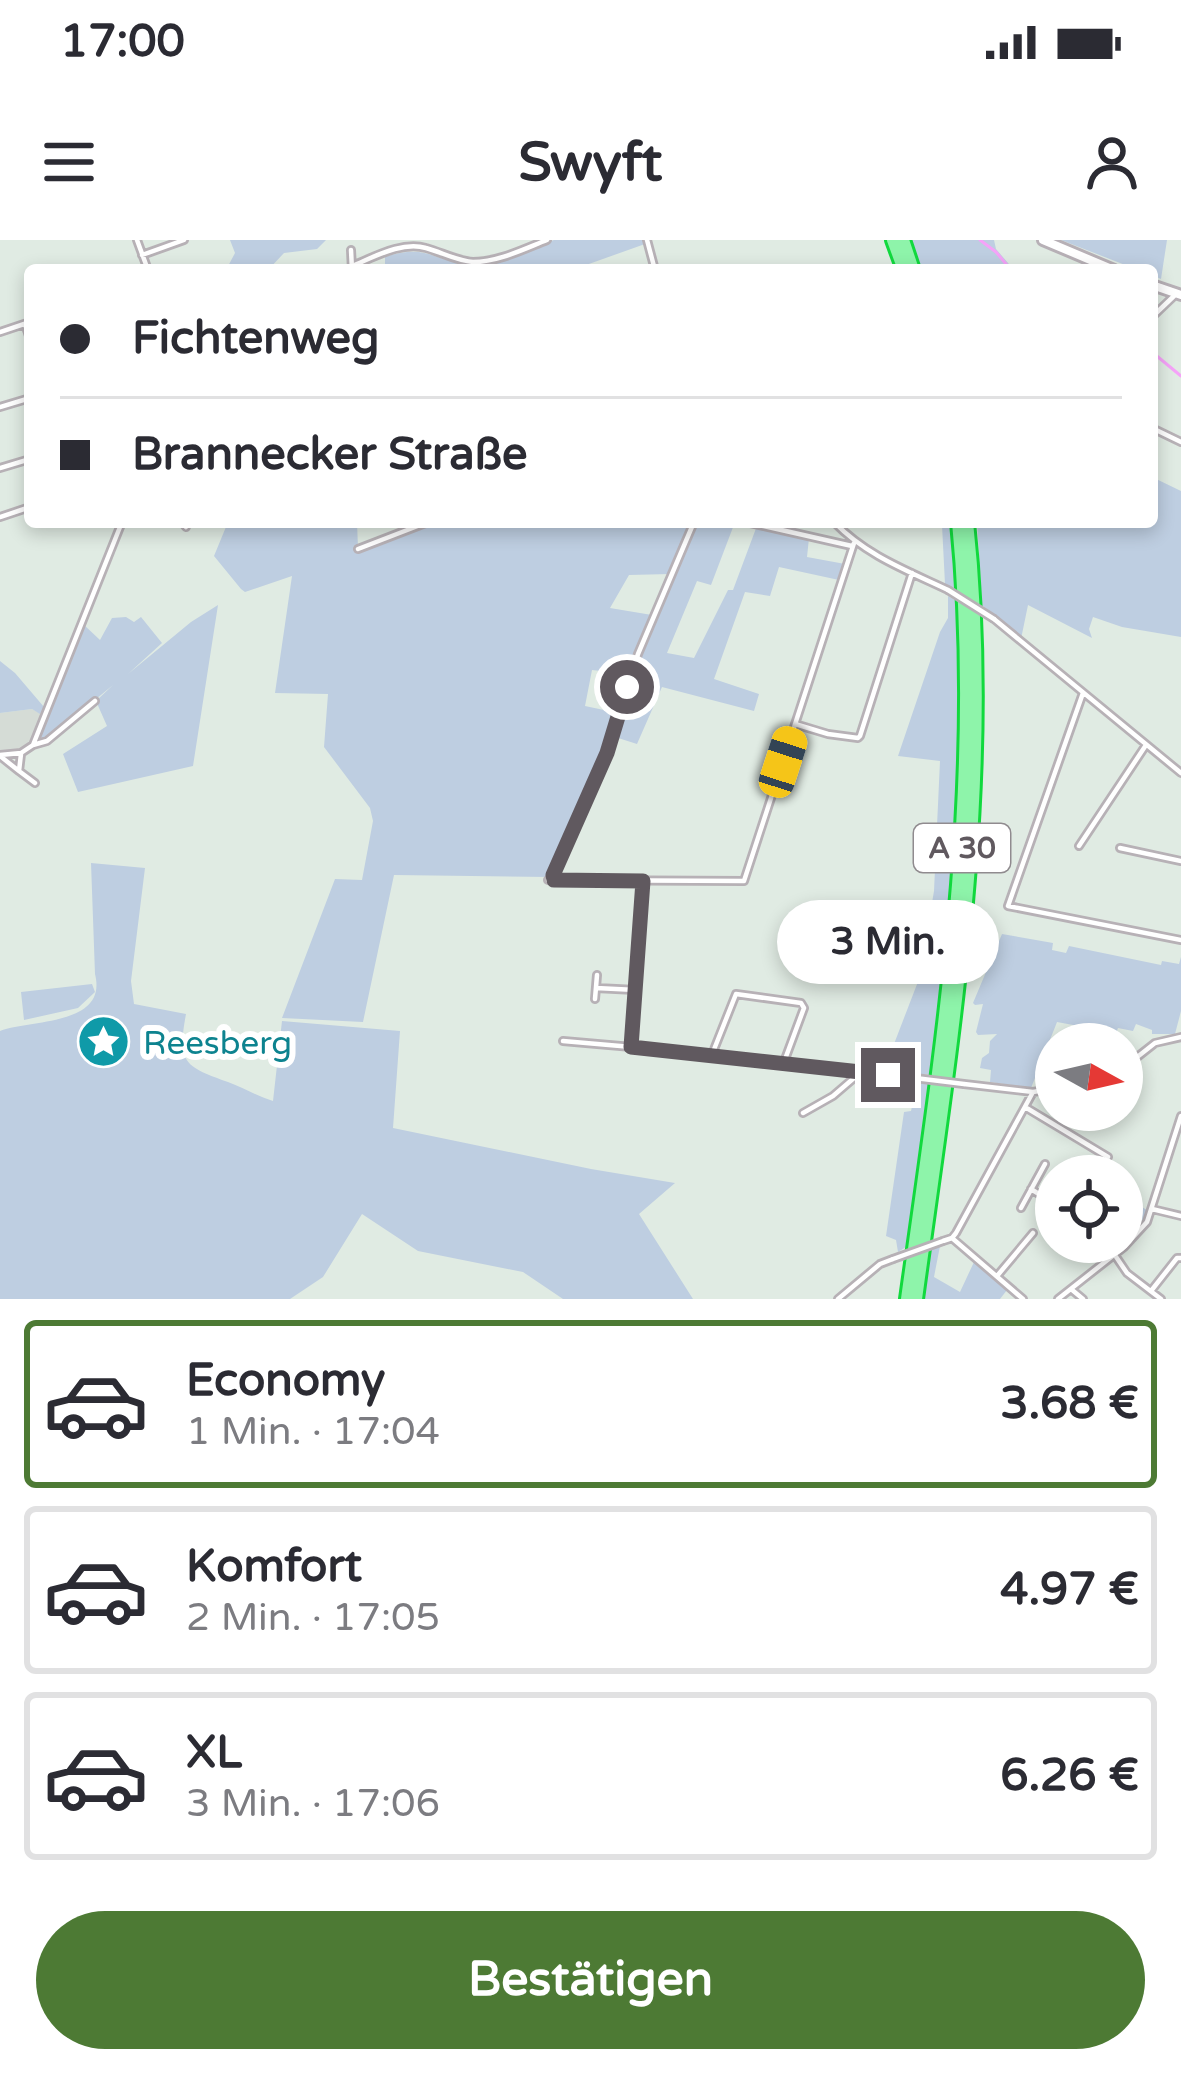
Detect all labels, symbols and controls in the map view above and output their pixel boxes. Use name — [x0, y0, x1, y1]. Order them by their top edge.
text: 17:00 — [60, 15, 185, 69]
icon: menu — [36, 129, 102, 195]
icon: person — [1079, 129, 1145, 195]
text: Swyft — [518, 130, 663, 195]
text: Fichtenweg — [132, 312, 379, 366]
text: Brannecker Straße — [132, 428, 527, 482]
route start — [600, 660, 654, 714]
car — [755, 722, 811, 802]
road number: A 30 — [914, 824, 1010, 872]
callout: 3 Min. — [777, 901, 999, 985]
text: 3 Min. — [830, 918, 946, 965]
place icon: Reesberg — [76, 1014, 132, 1070]
north arrow — [1035, 1023, 1143, 1131]
map controls — [1035, 1023, 1143, 1263]
place label: Reesberg — [143, 1024, 292, 1063]
route end — [861, 1048, 915, 1102]
button: locate — [1035, 1155, 1143, 1263]
icon: car — [42, 1350, 150, 1458]
text: Economy — [186, 1354, 385, 1408]
text: 3.68 € — [1000, 1377, 1139, 1431]
text: 1 Min. · 17:04 — [186, 1408, 440, 1455]
icon: car — [42, 1536, 150, 1644]
text: Komfort — [186, 1540, 362, 1594]
text: 4.97 € — [1000, 1563, 1139, 1617]
text: 2 Min. · 17:05 — [186, 1594, 440, 1641]
icon: car — [42, 1722, 150, 1830]
text: XL — [186, 1726, 242, 1780]
text: 6.26 € — [1000, 1749, 1139, 1803]
text: 3 Min. · 17:06 — [186, 1780, 440, 1827]
button: Bestätigen — [36, 1911, 1145, 2049]

